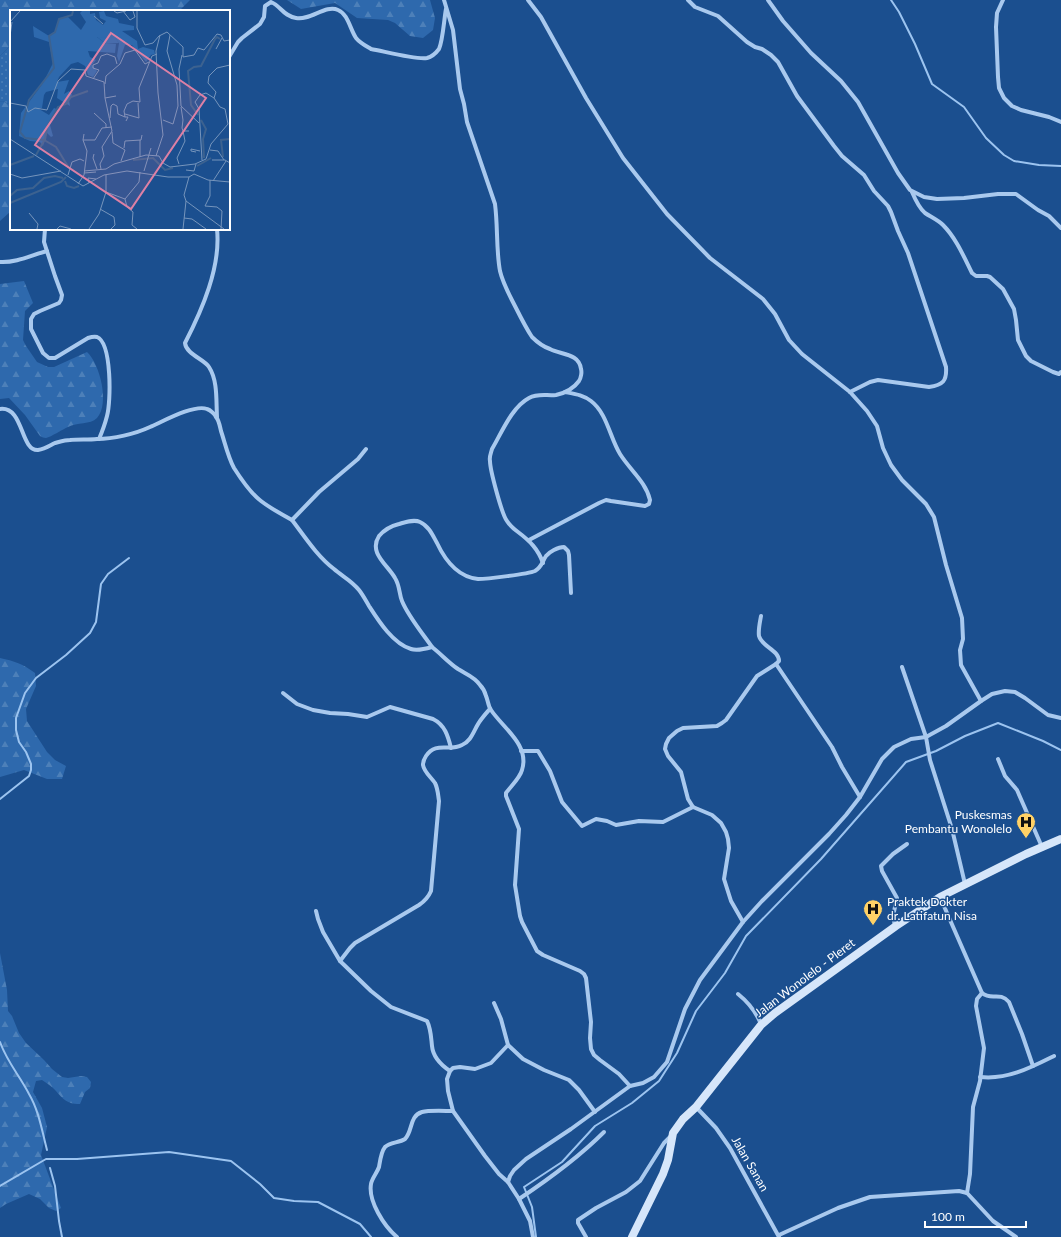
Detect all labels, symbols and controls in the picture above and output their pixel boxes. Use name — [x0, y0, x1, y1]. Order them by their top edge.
inset map — [10, 10, 230, 230]
place label: Puskesmas Pembantu Wonolelo — [905, 807, 1012, 836]
hospital icon: Puskesmas Pembantu Wonolelo — [1015, 811, 1037, 839]
place label: Praktek Dokter dr. Latifatun Nisa — [887, 894, 977, 923]
hospital icon: Praktek Dokter dr. Latifatun Nisa — [862, 898, 884, 926]
street label: Jalan Wonolelo - Pleret — [752, 935, 858, 1020]
street label: Jalan Sanan — [729, 1134, 772, 1194]
scale bar — [925, 1203, 1026, 1229]
text: 100 m — [931, 1209, 965, 1224]

